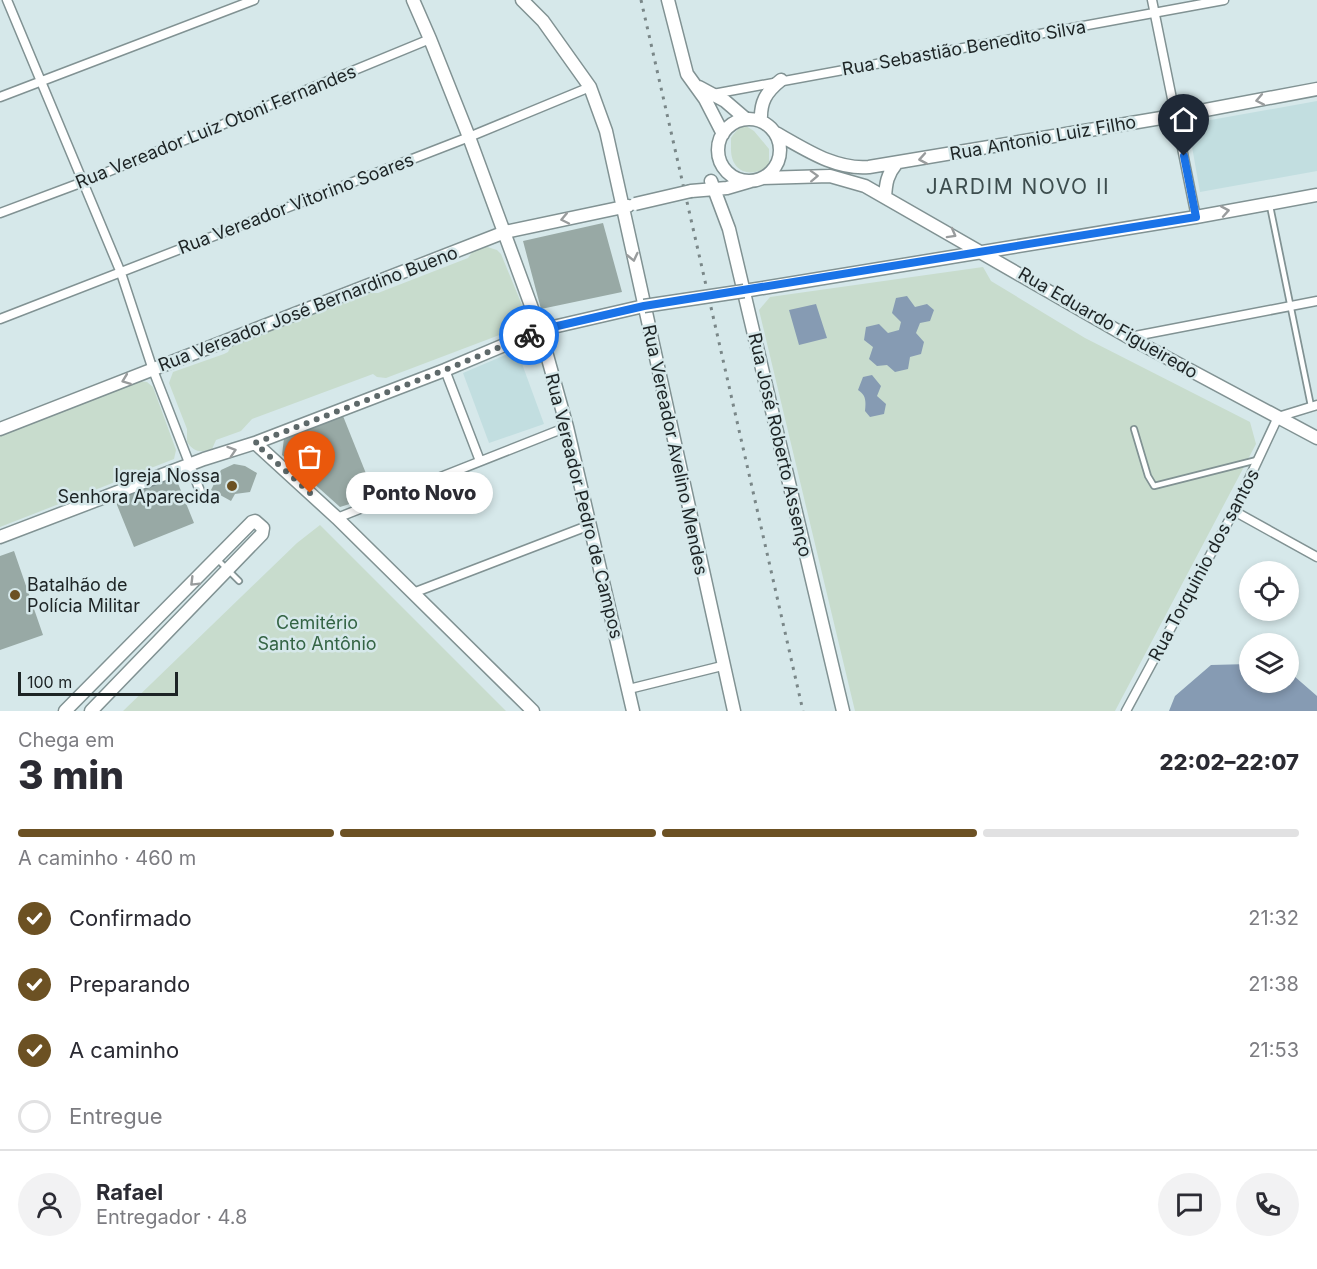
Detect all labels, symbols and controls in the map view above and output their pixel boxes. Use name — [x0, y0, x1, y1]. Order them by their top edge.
street label: Rua Sebastião Benedito Silva — [840, 16, 1088, 79]
street label: Rua Vereador Luiz Otoni Fernandes — [72, 60, 359, 193]
one-way arrow — [1255, 93, 1265, 106]
pin — [1158, 94, 1209, 156]
icon: home — [1167, 103, 1200, 136]
street label: Rua Antonio Luiz Filho — [948, 111, 1138, 164]
street label: Rua Vereador Vitorino Soares — [175, 149, 417, 258]
one-way arrow — [918, 152, 928, 165]
one-way arrow — [810, 170, 819, 183]
district label: JARDIM NOVO II — [926, 174, 1110, 199]
one-way arrow — [1220, 205, 1230, 218]
one-way arrow — [560, 212, 570, 225]
one-way arrow — [945, 227, 956, 238]
street label: Rua Vereador José Bernardino Bueno — [155, 242, 461, 376]
one-way arrow — [626, 252, 639, 262]
street label: Rua Eduardo Figueiredo — [1015, 263, 1202, 383]
courier — [499, 305, 559, 365]
icon: bike — [513, 319, 546, 352]
street label: Rua Vereador Avelino Mendes — [639, 323, 712, 577]
street label: Rua José Roberto Assenço — [744, 331, 817, 559]
street label: Rua Vereador Pedro de Campos — [541, 371, 628, 641]
one-way arrow — [121, 373, 132, 385]
pin — [284, 431, 335, 493]
icon: bag — [293, 440, 326, 473]
one-way arrow — [226, 445, 237, 458]
place label: Igreja Nossa Senhora Aparecida — [57, 465, 220, 507]
street label: Rua Torquinio dos santos — [1144, 465, 1263, 664]
callout: Ponto Novo — [346, 472, 493, 514]
marker: Igreja Nossa Senhora Aparecida — [225, 479, 239, 493]
text: Ponto Novo — [363, 481, 476, 505]
map controls — [1239, 561, 1299, 693]
button: locate — [1239, 561, 1299, 621]
place label: Batalhão de Polícia Militar — [27, 574, 140, 616]
one-way arrow — [191, 575, 202, 586]
marker: Batalhão de Polícia Militar — [8, 588, 22, 602]
park label: Cemitério Santo Antônio — [257, 612, 377, 654]
button: layers — [1239, 633, 1299, 693]
scale bar — [18, 669, 178, 696]
text: 100 m — [27, 672, 72, 692]
text: Chega em — [18, 728, 114, 752]
text: 22:02–22:07 — [1159, 749, 1299, 775]
text: 3 min — [18, 751, 124, 798]
text: A caminho · 460 m — [18, 846, 196, 870]
icon: check — [18, 902, 51, 935]
text: Confirmado — [69, 905, 192, 931]
text: 21:32 — [1248, 906, 1299, 930]
icon: check — [18, 968, 51, 1001]
text: Preparando — [69, 971, 190, 997]
text: 21:38 — [1248, 972, 1299, 996]
icon: check — [18, 1034, 51, 1067]
text: A caminho — [69, 1037, 179, 1063]
text: 21:53 — [1248, 1038, 1299, 1062]
text: Entregue — [69, 1103, 163, 1129]
button: person — [18, 1173, 81, 1236]
button: chat — [1158, 1173, 1221, 1236]
button: phone — [1236, 1173, 1299, 1236]
text: Rafael — [96, 1179, 163, 1205]
text: Entregador · 4.8 — [96, 1205, 247, 1229]

